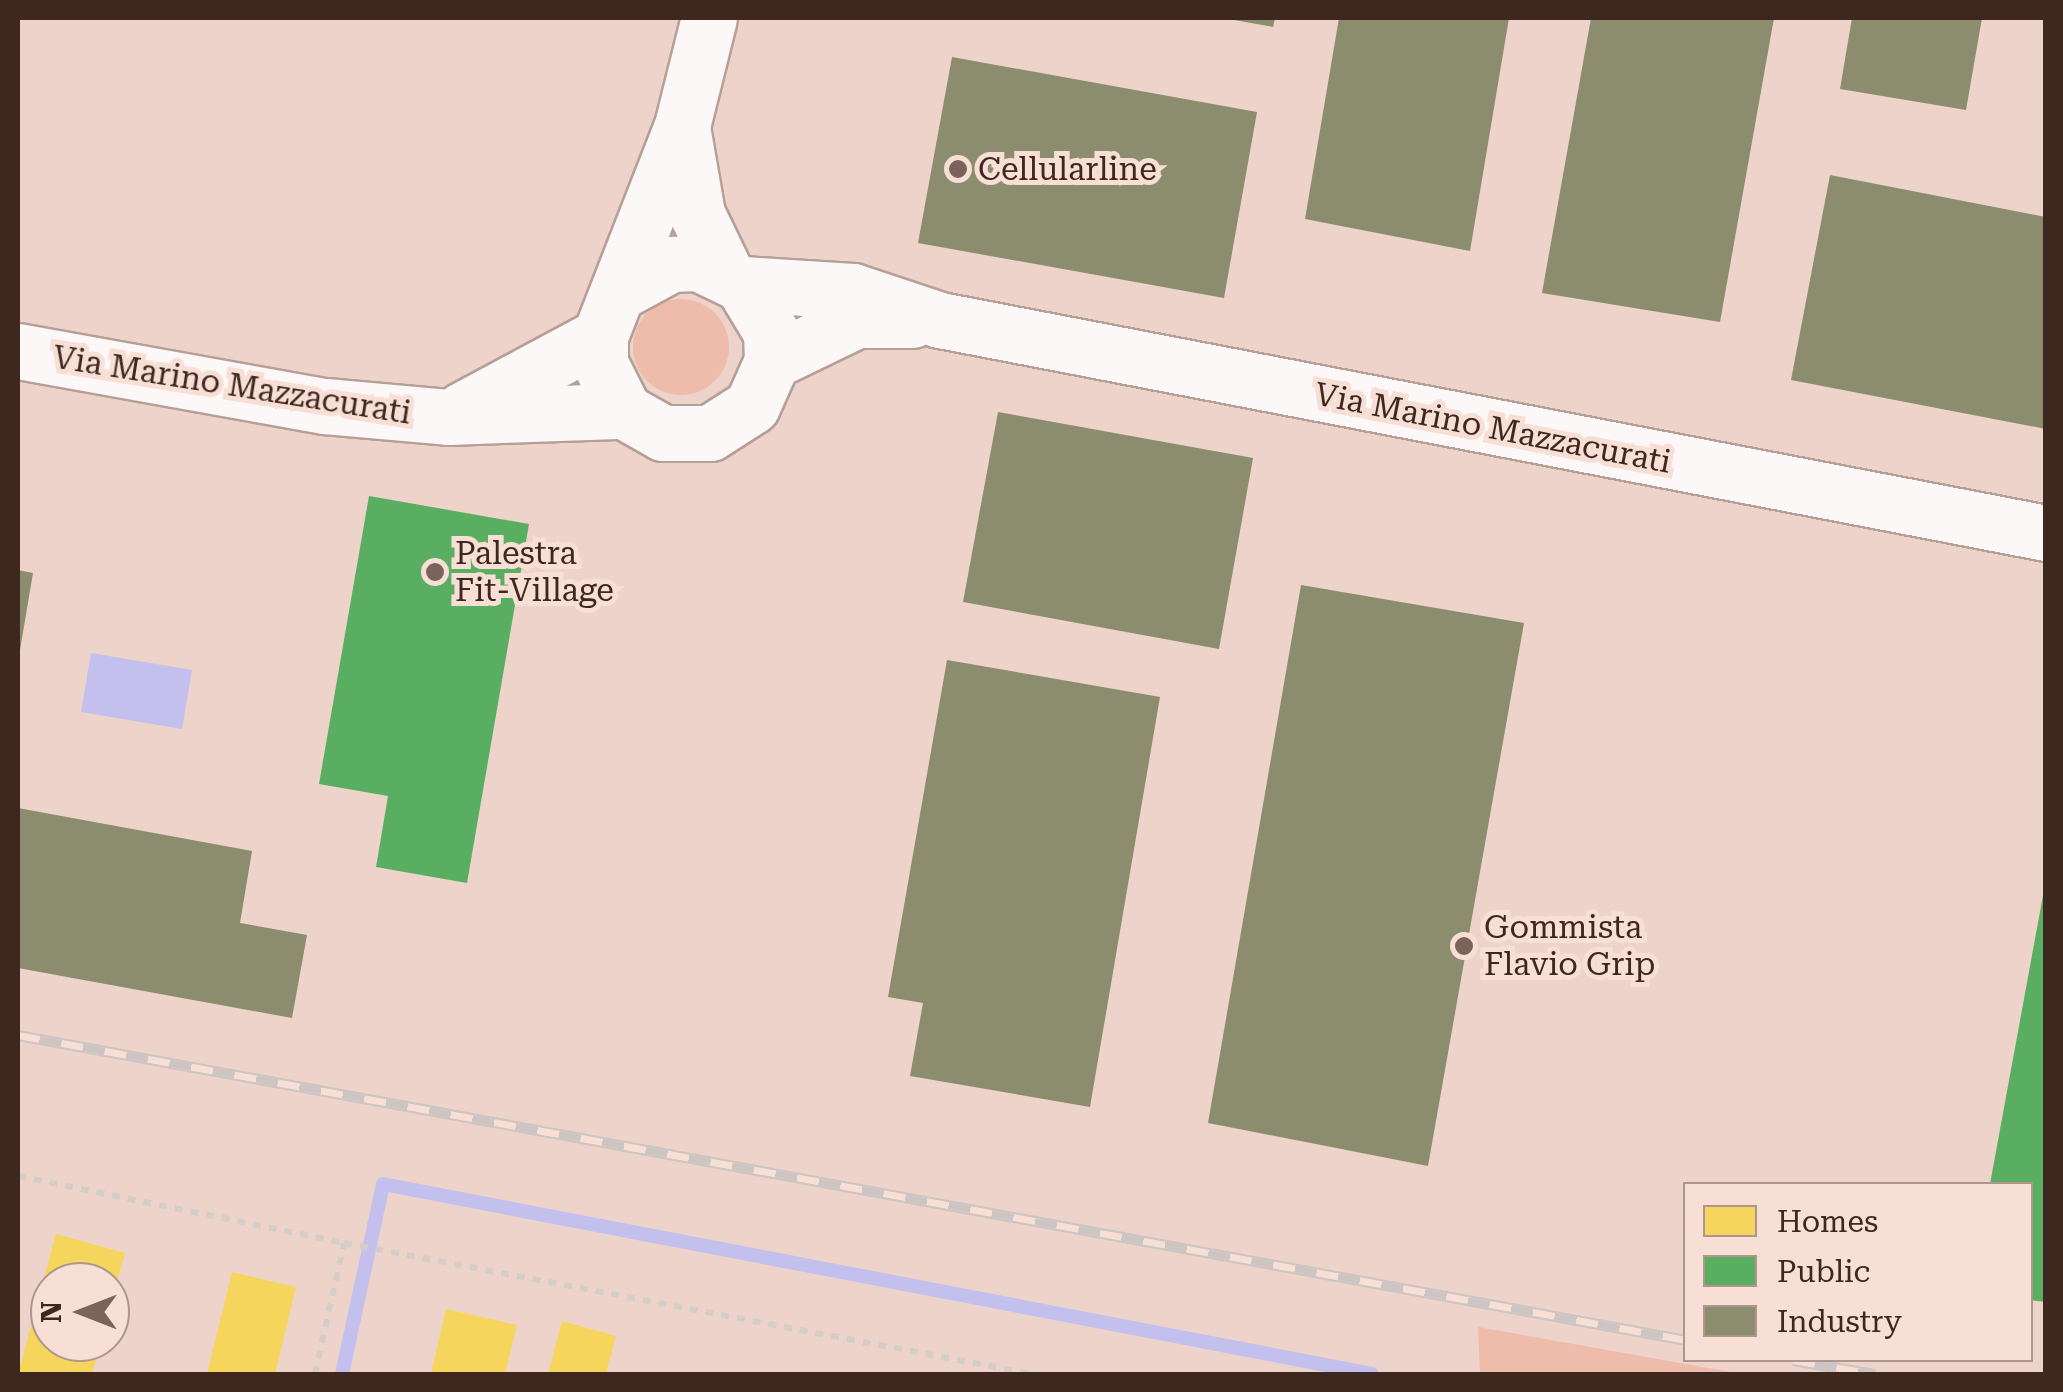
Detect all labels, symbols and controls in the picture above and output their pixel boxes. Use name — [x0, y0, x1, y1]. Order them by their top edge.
place label: Cellularline — [978, 150, 1157, 188]
marker: Cellularline — [947, 158, 969, 180]
street label: Via Marino Mazzacurati — [50, 338, 414, 432]
street label: Via Marino Mazzacurati — [1312, 375, 1674, 481]
place label: Palestra Fit-Village — [455, 535, 614, 610]
marker: Palestra Fit-Village — [424, 561, 446, 583]
place label: Gommista Flavio Grip — [1484, 909, 1655, 984]
marker: Gommista Flavio Grip — [1453, 935, 1475, 957]
legend — [1683, 1182, 2033, 1362]
text: Homes — [1777, 1204, 1878, 1239]
text: Public — [1777, 1254, 1870, 1289]
north arrow — [30, 1262, 130, 1362]
text: N — [35, 1301, 68, 1323]
text: Industry — [1777, 1304, 1902, 1339]

